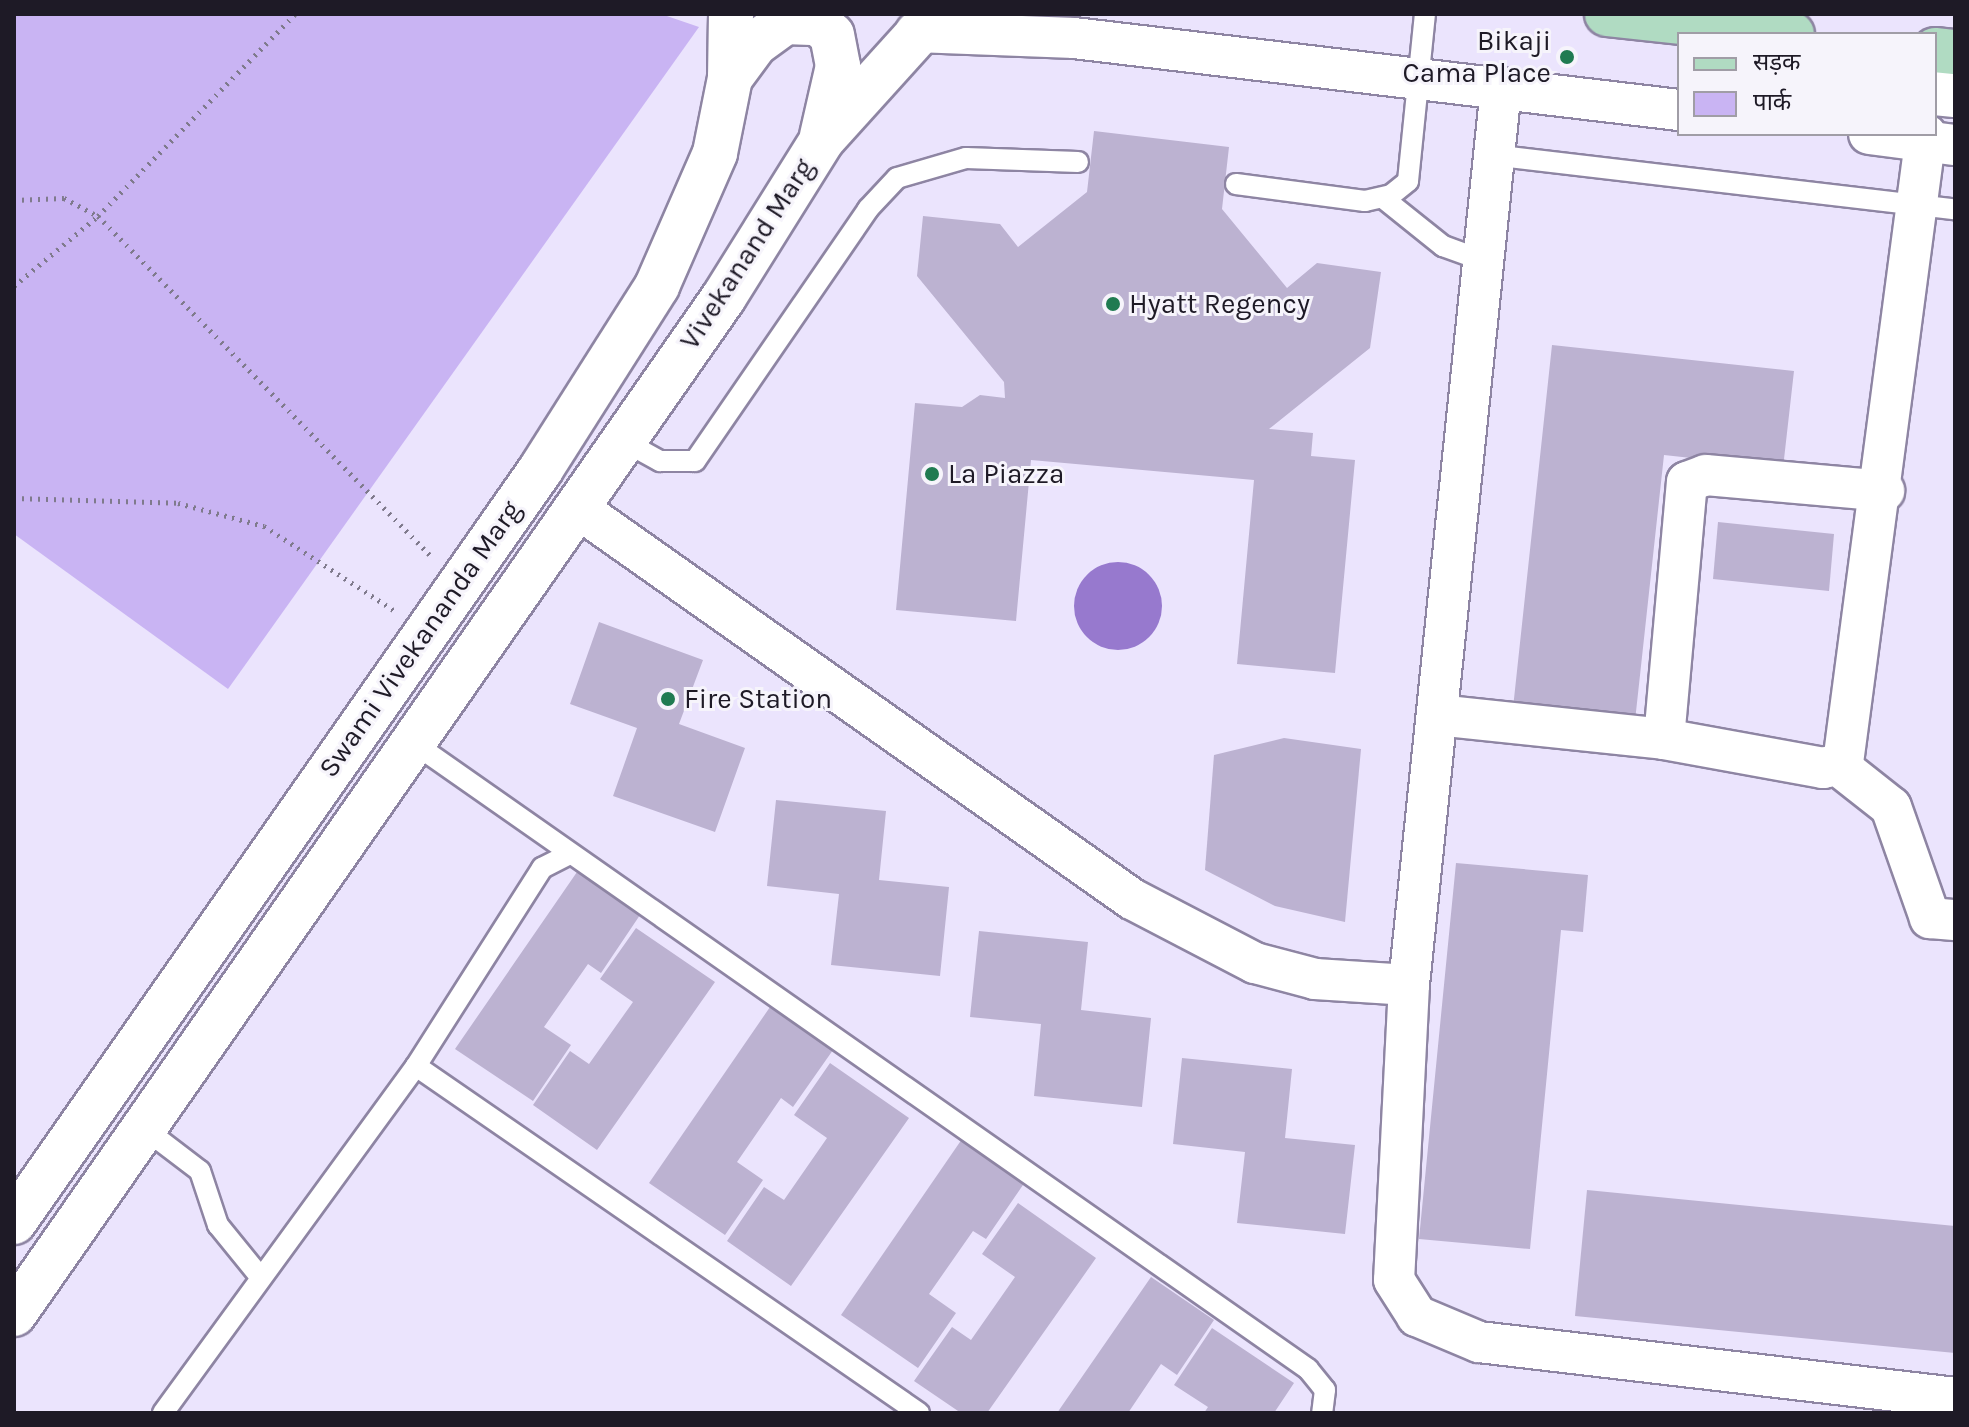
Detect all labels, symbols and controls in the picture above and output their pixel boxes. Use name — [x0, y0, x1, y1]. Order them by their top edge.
place label: Bikaji Cama Place — [1403, 24, 1551, 90]
legend — [1677, 32, 1937, 136]
marker: Bikaji Cama Place — [1558, 48, 1576, 66]
text: सड़क — [1753, 48, 1801, 76]
text: पार्क — [1753, 88, 1791, 116]
street label: Vivekanand Marg — [673, 152, 821, 356]
place label: Hyatt Regency — [1129, 287, 1310, 321]
marker: Hyatt Regency — [1104, 295, 1122, 313]
place label: La Piazza — [948, 457, 1064, 491]
marker: La Piazza — [923, 465, 941, 483]
street label: Swami Vivekananda Marg — [312, 494, 528, 784]
place label: Fire Station — [684, 682, 832, 716]
marker: Fire Station — [659, 690, 677, 708]

